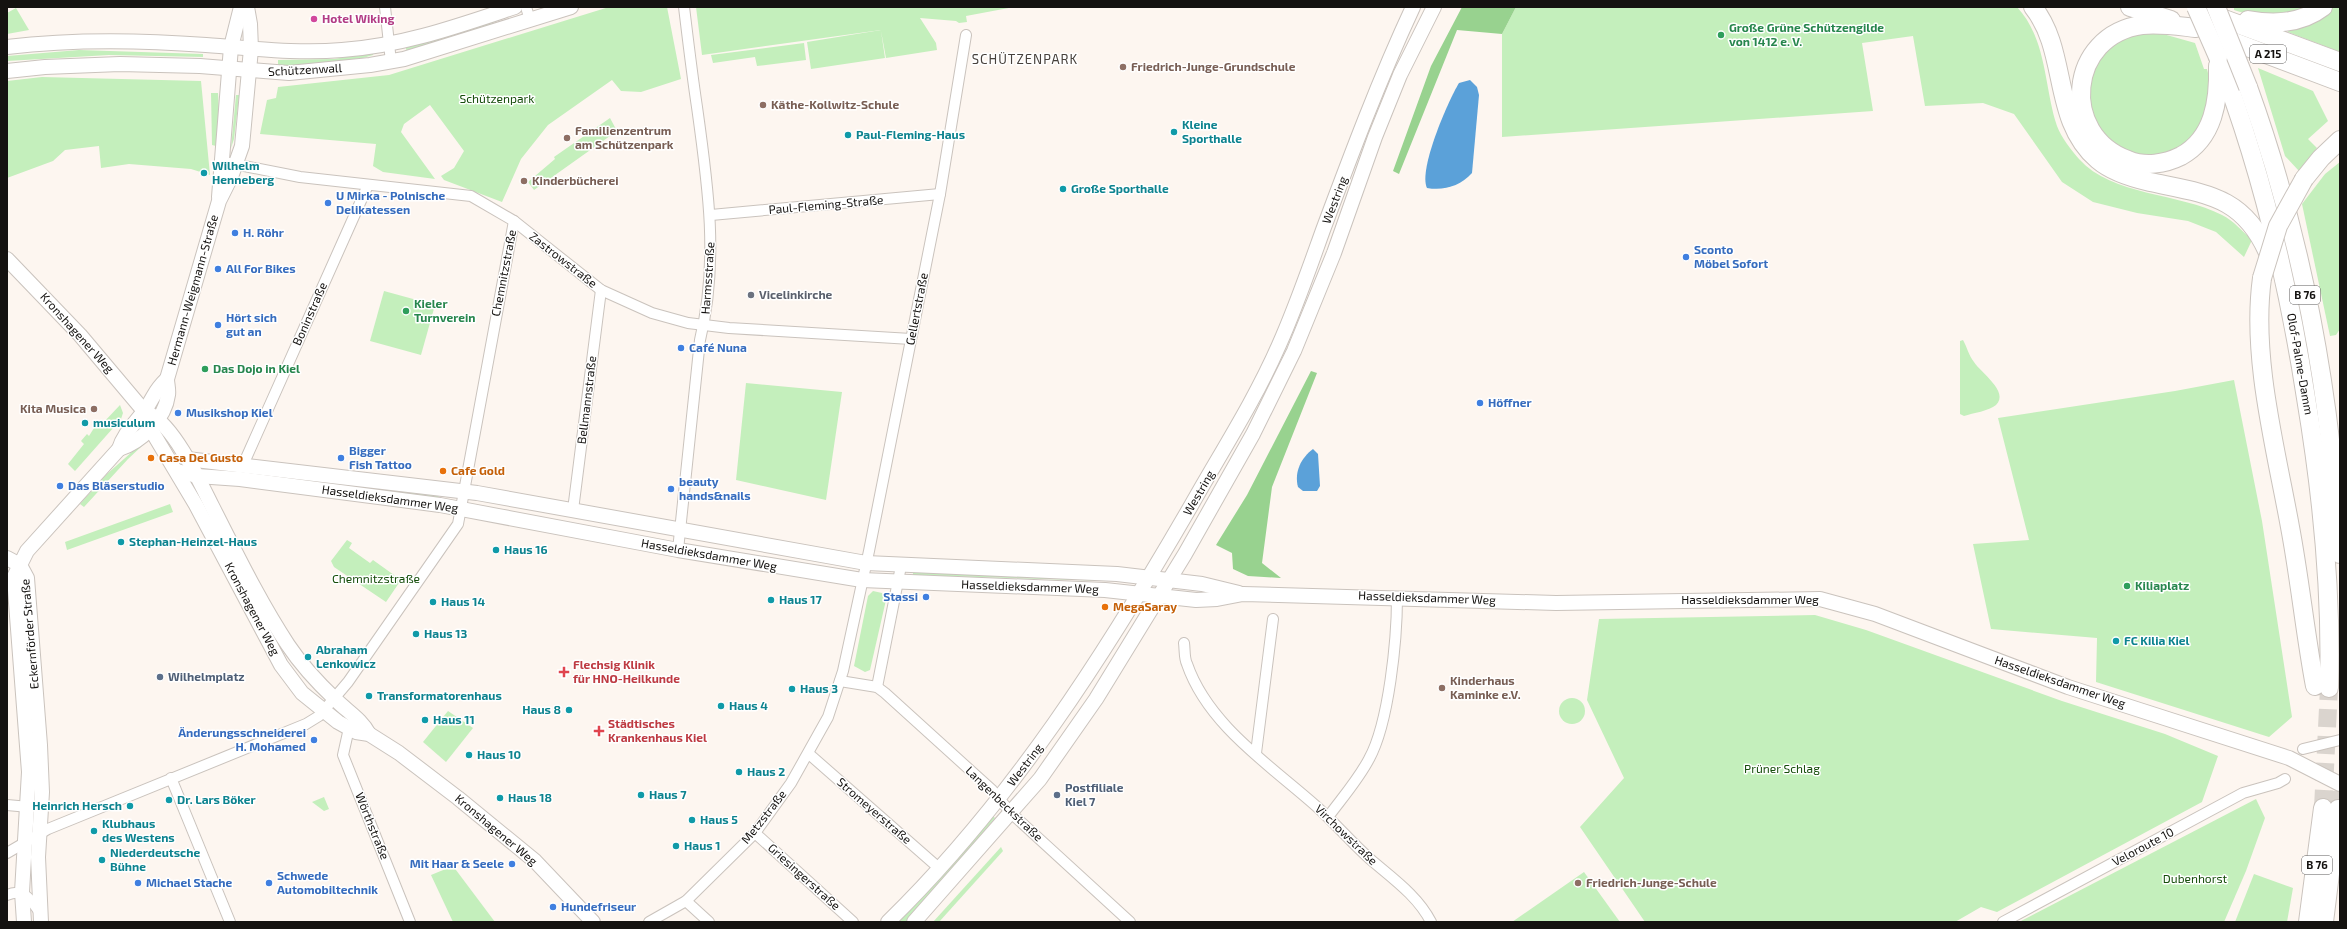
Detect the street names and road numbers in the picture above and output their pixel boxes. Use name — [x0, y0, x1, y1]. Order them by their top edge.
road number: A 215 — [2250, 45, 2286, 63]
street label: Schützenwall — [268, 60, 343, 78]
street label: Westring — [1319, 174, 1350, 225]
street label: Paul-Fleming-Straße — [768, 192, 884, 216]
street label: Hermann-Weigmann-Straße — [164, 213, 220, 367]
street label: Chemnitzstraße — [488, 228, 518, 317]
street label: Zastrowstraße — [527, 228, 600, 290]
street label: Harmsstraße — [697, 241, 717, 315]
street label: Gellertstraße — [902, 271, 930, 346]
street label: Boninstraße — [289, 280, 329, 347]
road number: B 76 — [2290, 286, 2320, 304]
street label: Kronshagener Weg — [38, 289, 118, 376]
street label: Olof-Palme-Damm — [2285, 312, 2317, 416]
street label: Bellmannstraße — [574, 355, 598, 445]
street label: Westring — [1180, 467, 1217, 518]
street label: Hasseldieksdammer Weg — [321, 482, 460, 515]
street label: Hasseldieksdammer Weg — [640, 535, 778, 573]
street label: Kronshagener Weg — [223, 560, 283, 658]
street label: Hasseldieksdammer Weg — [961, 577, 1099, 595]
street label: Eckernförder Straße — [17, 578, 41, 690]
street label: Hasseldieksdammer Weg — [1358, 588, 1496, 606]
street label: Hasseldieksdammer Weg — [1681, 592, 1819, 606]
street label: Hasseldieksdammer Weg — [1993, 652, 2128, 710]
street label: Westring — [1004, 740, 1045, 788]
street label: Langenbeckstraße — [963, 763, 1046, 844]
street label: Stromeyerstraße — [835, 774, 915, 846]
street label: Metzstraße — [738, 787, 789, 846]
street label: Wörthstraße — [353, 790, 393, 861]
street label: Kronshagener Weg — [453, 791, 541, 868]
street label: Virchowstraße — [1313, 801, 1381, 867]
street label: Veloroute 10 — [2109, 824, 2176, 868]
street label: Griesingerstraße — [766, 840, 844, 912]
road number: B 76 — [2302, 856, 2332, 874]

